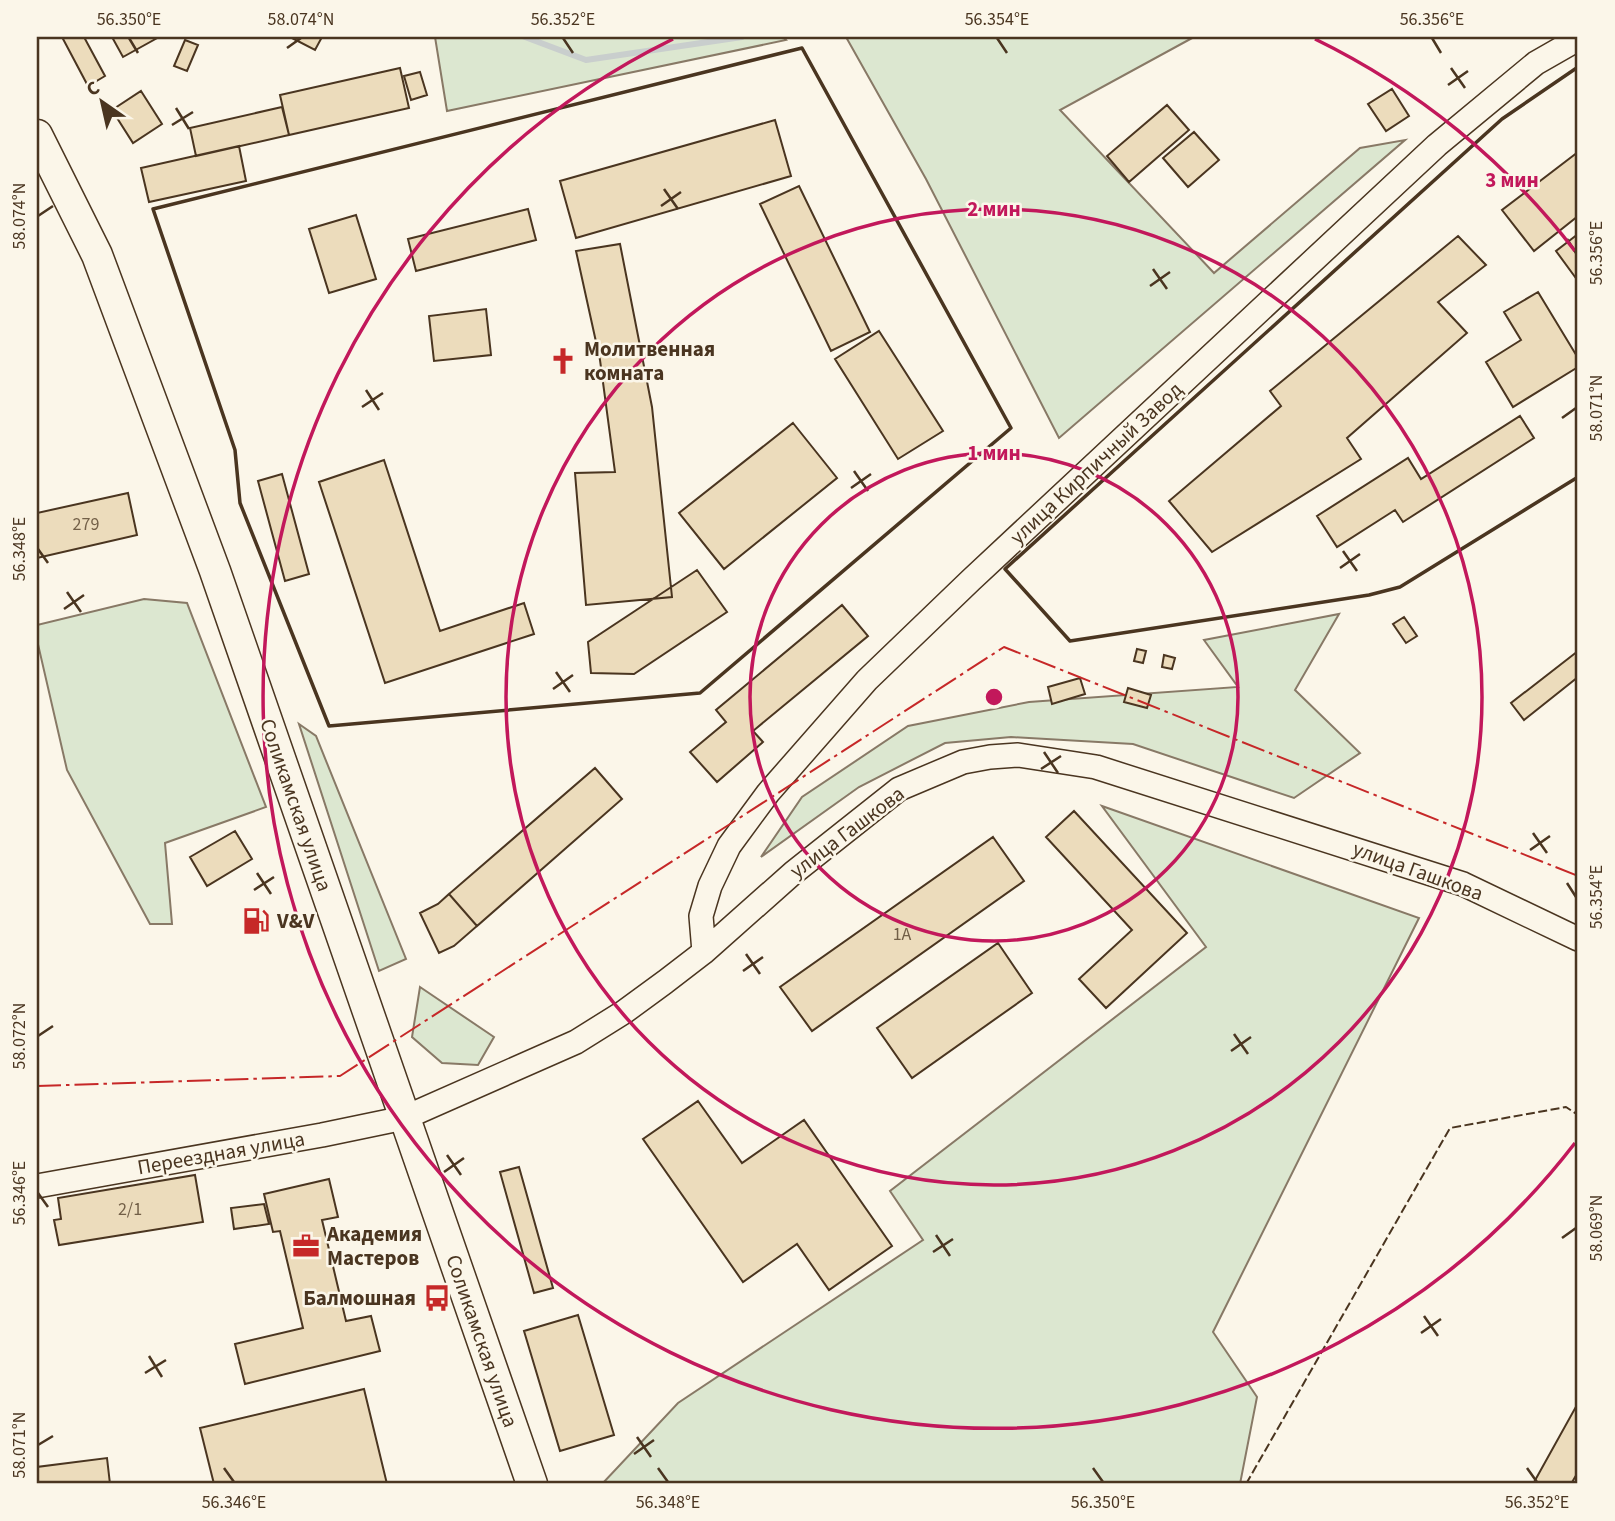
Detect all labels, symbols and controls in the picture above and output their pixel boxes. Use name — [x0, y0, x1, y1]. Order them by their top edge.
text: 56.350°E — [97, 7, 161, 32]
text: 58.074°N — [268, 7, 334, 32]
text: 56.352°E — [531, 7, 595, 32]
text: 56.354°E — [965, 7, 1029, 32]
text: 56.356°E — [1400, 7, 1464, 32]
north arrow — [66, 66, 136, 136]
text: С — [81, 75, 105, 103]
text: 3 мин — [1485, 165, 1539, 195]
text: 58.074°N — [7, 183, 32, 249]
text: 2 мин — [967, 194, 1021, 224]
text: 56.356°E — [1584, 221, 1609, 285]
place label: Молитвенная комната — [584, 334, 715, 388]
church icon: Молитвенная комната — [548, 346, 578, 376]
street label: улица Кирпичный Завод — [1003, 375, 1189, 551]
text: 58.071°N — [1584, 375, 1609, 441]
text: 1 мин — [967, 438, 1021, 468]
house number: 279 — [73, 512, 99, 537]
text: 56.348°E — [7, 517, 32, 581]
centre of rings — [982, 685, 1006, 709]
street label: Соликамская улица — [252, 715, 340, 895]
street label: улица Гашкова — [783, 779, 911, 885]
street label: улица Гашкова — [1349, 834, 1487, 908]
text: 56.354°E — [1584, 865, 1609, 929]
fuel station icon: V&V — [241, 906, 271, 936]
place label: V&V — [276, 906, 315, 936]
house number: 1А — [893, 922, 912, 947]
text: 58.072°N — [7, 1003, 32, 1069]
street label: Переездная улица — [135, 1123, 307, 1183]
text: 56.346°E — [7, 1161, 32, 1225]
text: 58.069°N — [1584, 1195, 1609, 1261]
house number: 2/1 — [118, 1197, 142, 1222]
place label: Академия Мастеров — [326, 1219, 422, 1273]
office icon: Академия Мастеров — [291, 1231, 321, 1261]
street label: Соликамская улица — [438, 1251, 526, 1431]
place label: Балмошная — [303, 1283, 416, 1313]
bus stop icon: Балмошная — [422, 1283, 452, 1313]
text: 58.071°N — [7, 1412, 32, 1478]
text: 56.346°E — [202, 1490, 266, 1515]
text: 56.348°E — [636, 1490, 700, 1515]
text: 56.350°E — [1071, 1490, 1135, 1515]
text: 56.352°E — [1505, 1490, 1569, 1515]

